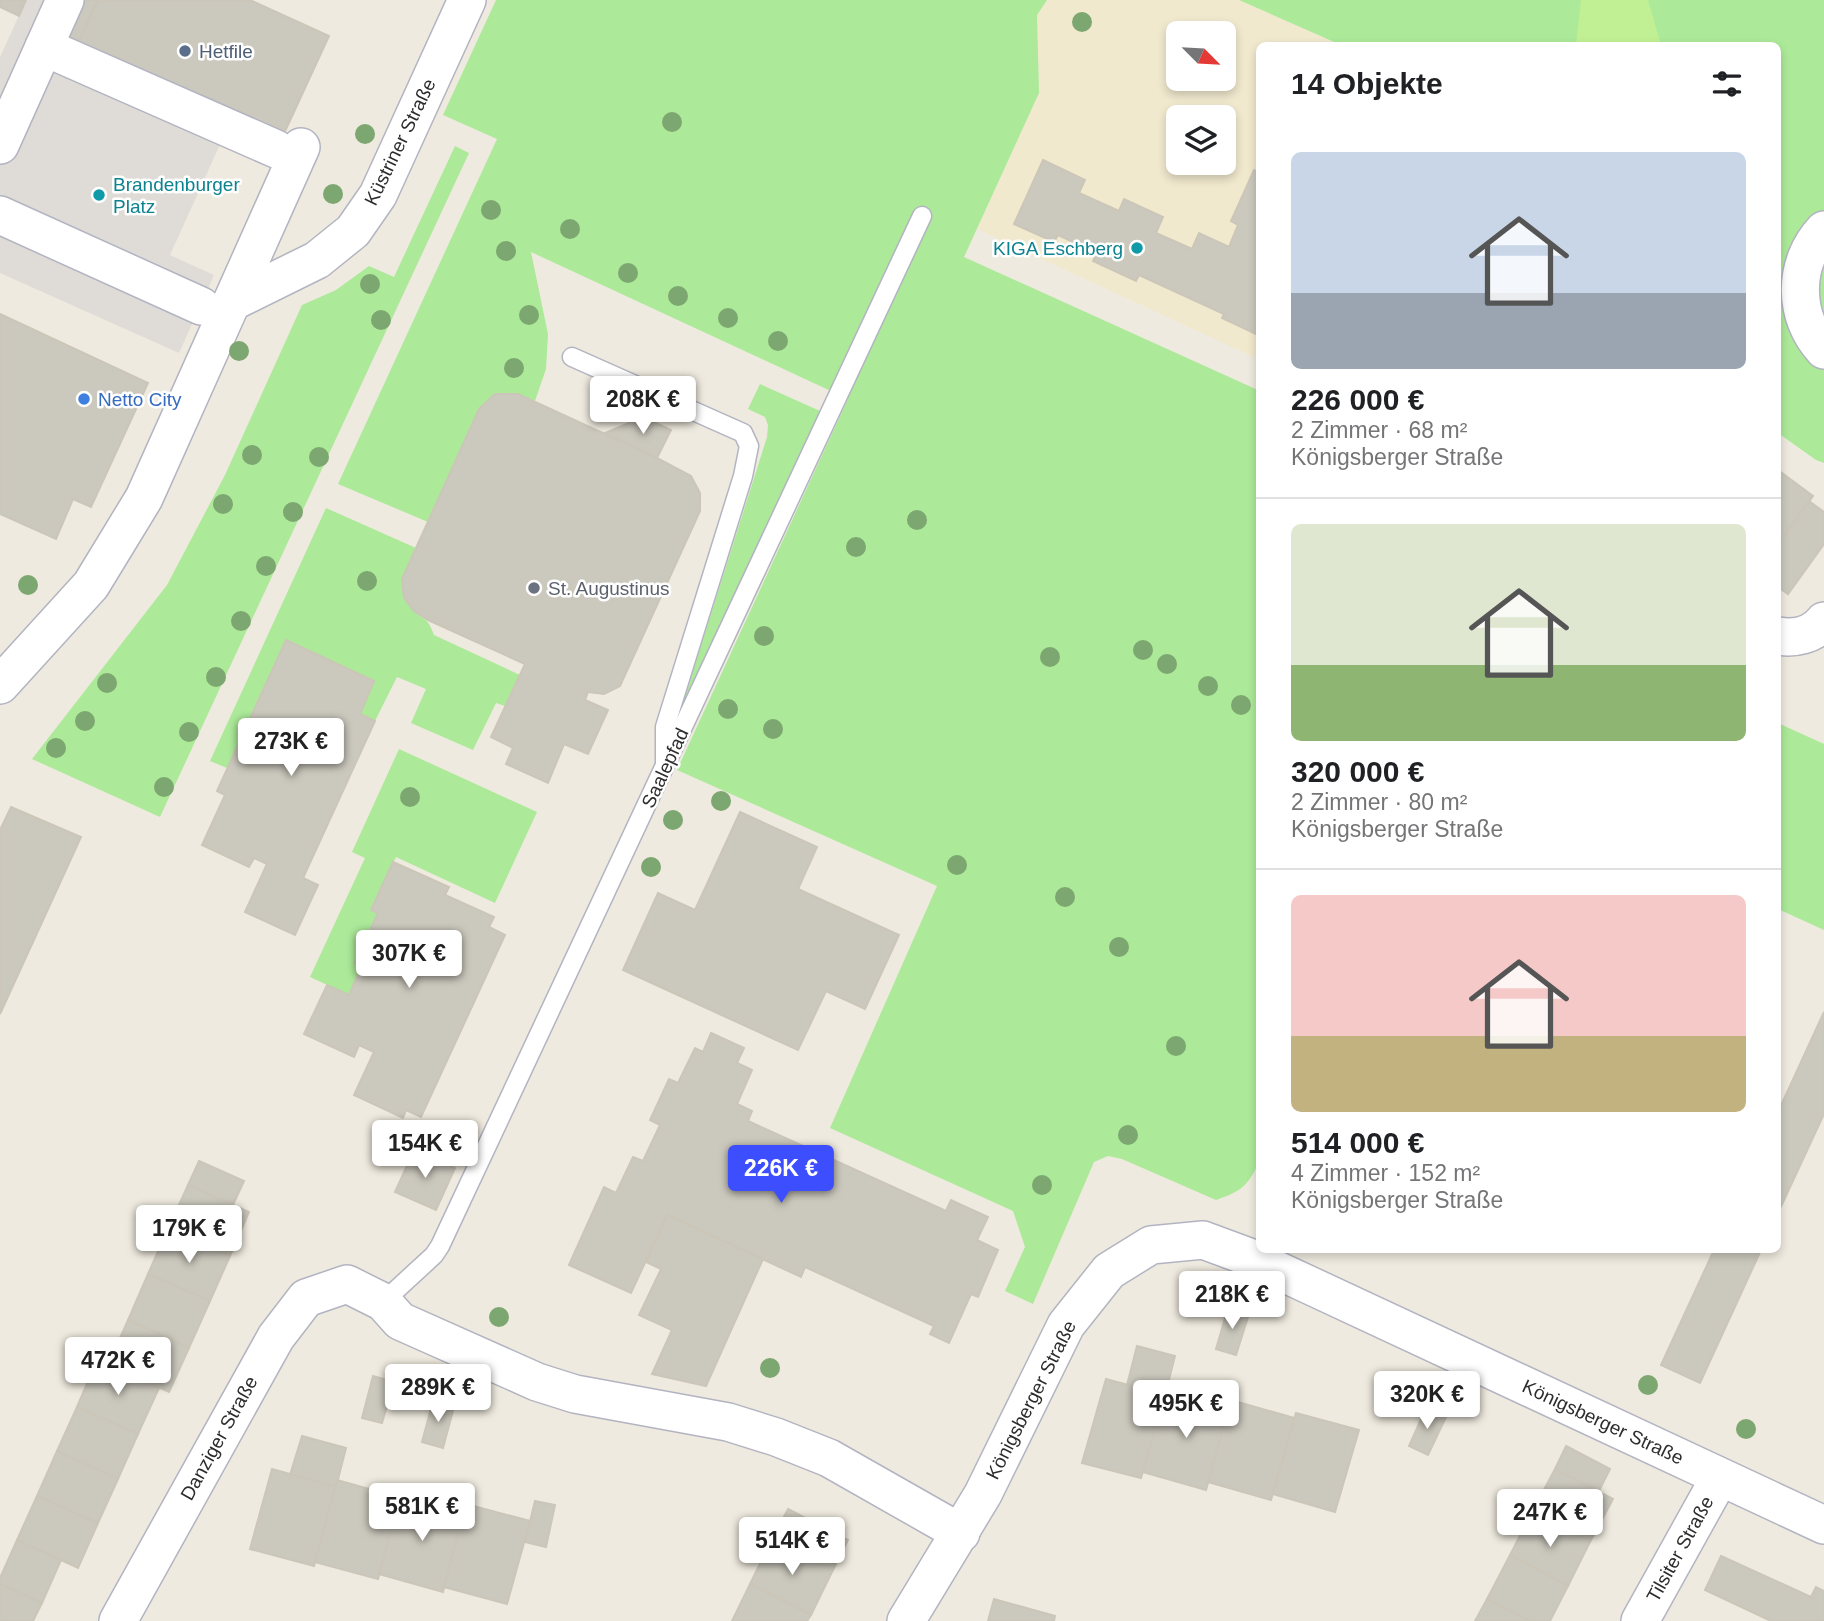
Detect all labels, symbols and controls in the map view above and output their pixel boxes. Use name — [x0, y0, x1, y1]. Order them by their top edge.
north arrow — [1166, 21, 1236, 91]
map controls — [1166, 21, 1236, 175]
place label: Hetfile — [199, 41, 253, 62]
marker: Hetfile — [177, 43, 193, 59]
icon: filters — [1708, 65, 1746, 103]
text: 14 Objekte — [1291, 67, 1443, 100]
street label: Küstriner Straße — [360, 75, 440, 209]
button: layers — [1166, 105, 1236, 175]
place label: Brandenburger Platz — [113, 174, 240, 217]
marker: Brandenburger Platz — [91, 187, 107, 203]
icon: home — [1456, 198, 1582, 324]
place label: KIGA Eschberg — [993, 238, 1123, 259]
marker: KIGA Eschberg — [1129, 240, 1145, 256]
pin: 208K € — [586, 376, 700, 436]
text: 226 000 € — [1291, 383, 1424, 416]
text: 208K € — [606, 386, 680, 412]
place label: Netto City — [98, 389, 182, 410]
marker: Netto City — [76, 391, 92, 407]
text: 2 Zimmer · 68 m² — [1291, 417, 1467, 443]
text: Königsberger Straße — [1291, 444, 1503, 470]
icon: home — [1456, 570, 1582, 696]
place label: St. Augustinus — [548, 578, 669, 599]
marker: St. Augustinus — [526, 580, 542, 596]
pin: 273K € — [234, 718, 348, 778]
street label: Saalepfad — [637, 725, 693, 811]
text: 273K € — [254, 728, 328, 754]
text: 320 000 € — [1291, 755, 1424, 788]
text: 2 Zimmer · 80 m² — [1291, 789, 1467, 815]
text: Königsberger Straße — [1291, 816, 1503, 842]
pin: 307K € — [352, 930, 466, 990]
text: 307K € — [372, 940, 446, 966]
icon: home — [1456, 941, 1582, 1067]
pin: 154K € — [368, 1120, 482, 1180]
text: 514 000 € — [1291, 1126, 1424, 1159]
text: 154K € — [388, 1130, 462, 1156]
pin: 226K € — [724, 1146, 838, 1205]
text: 226K € — [744, 1155, 818, 1181]
text: 4 Zimmer · 152 m² — [1291, 1160, 1480, 1186]
text: Königsberger Straße — [1291, 1187, 1503, 1213]
pin: 179K € — [132, 1206, 246, 1265]
text: 179K € — [152, 1215, 226, 1241]
pin: 218K € — [1175, 1272, 1289, 1331]
text: 218K € — [1195, 1281, 1269, 1307]
street label: Königsberger Straße — [982, 1317, 1080, 1483]
pin: 472K € — [61, 1338, 175, 1397]
text: 472K € — [81, 1347, 155, 1373]
pin: 289K € — [381, 1364, 495, 1424]
street label: Danziger Straße — [176, 1372, 262, 1504]
pin: 320K € — [1370, 1372, 1484, 1431]
text: 289K € — [401, 1374, 475, 1400]
street label: Königsberger Straße — [1519, 1375, 1687, 1469]
pin: 495K € — [1129, 1380, 1243, 1440]
text: 320K € — [1390, 1381, 1464, 1407]
text: 495K € — [1149, 1390, 1223, 1416]
pin: 581K € — [365, 1484, 479, 1543]
pin: 247K € — [1493, 1490, 1607, 1549]
text: 581K € — [385, 1493, 459, 1519]
street label: Tilsiter Straße — [1642, 1493, 1718, 1605]
text: 247K € — [1513, 1499, 1587, 1525]
pin: 514K € — [735, 1518, 849, 1577]
text: 514K € — [755, 1527, 829, 1553]

